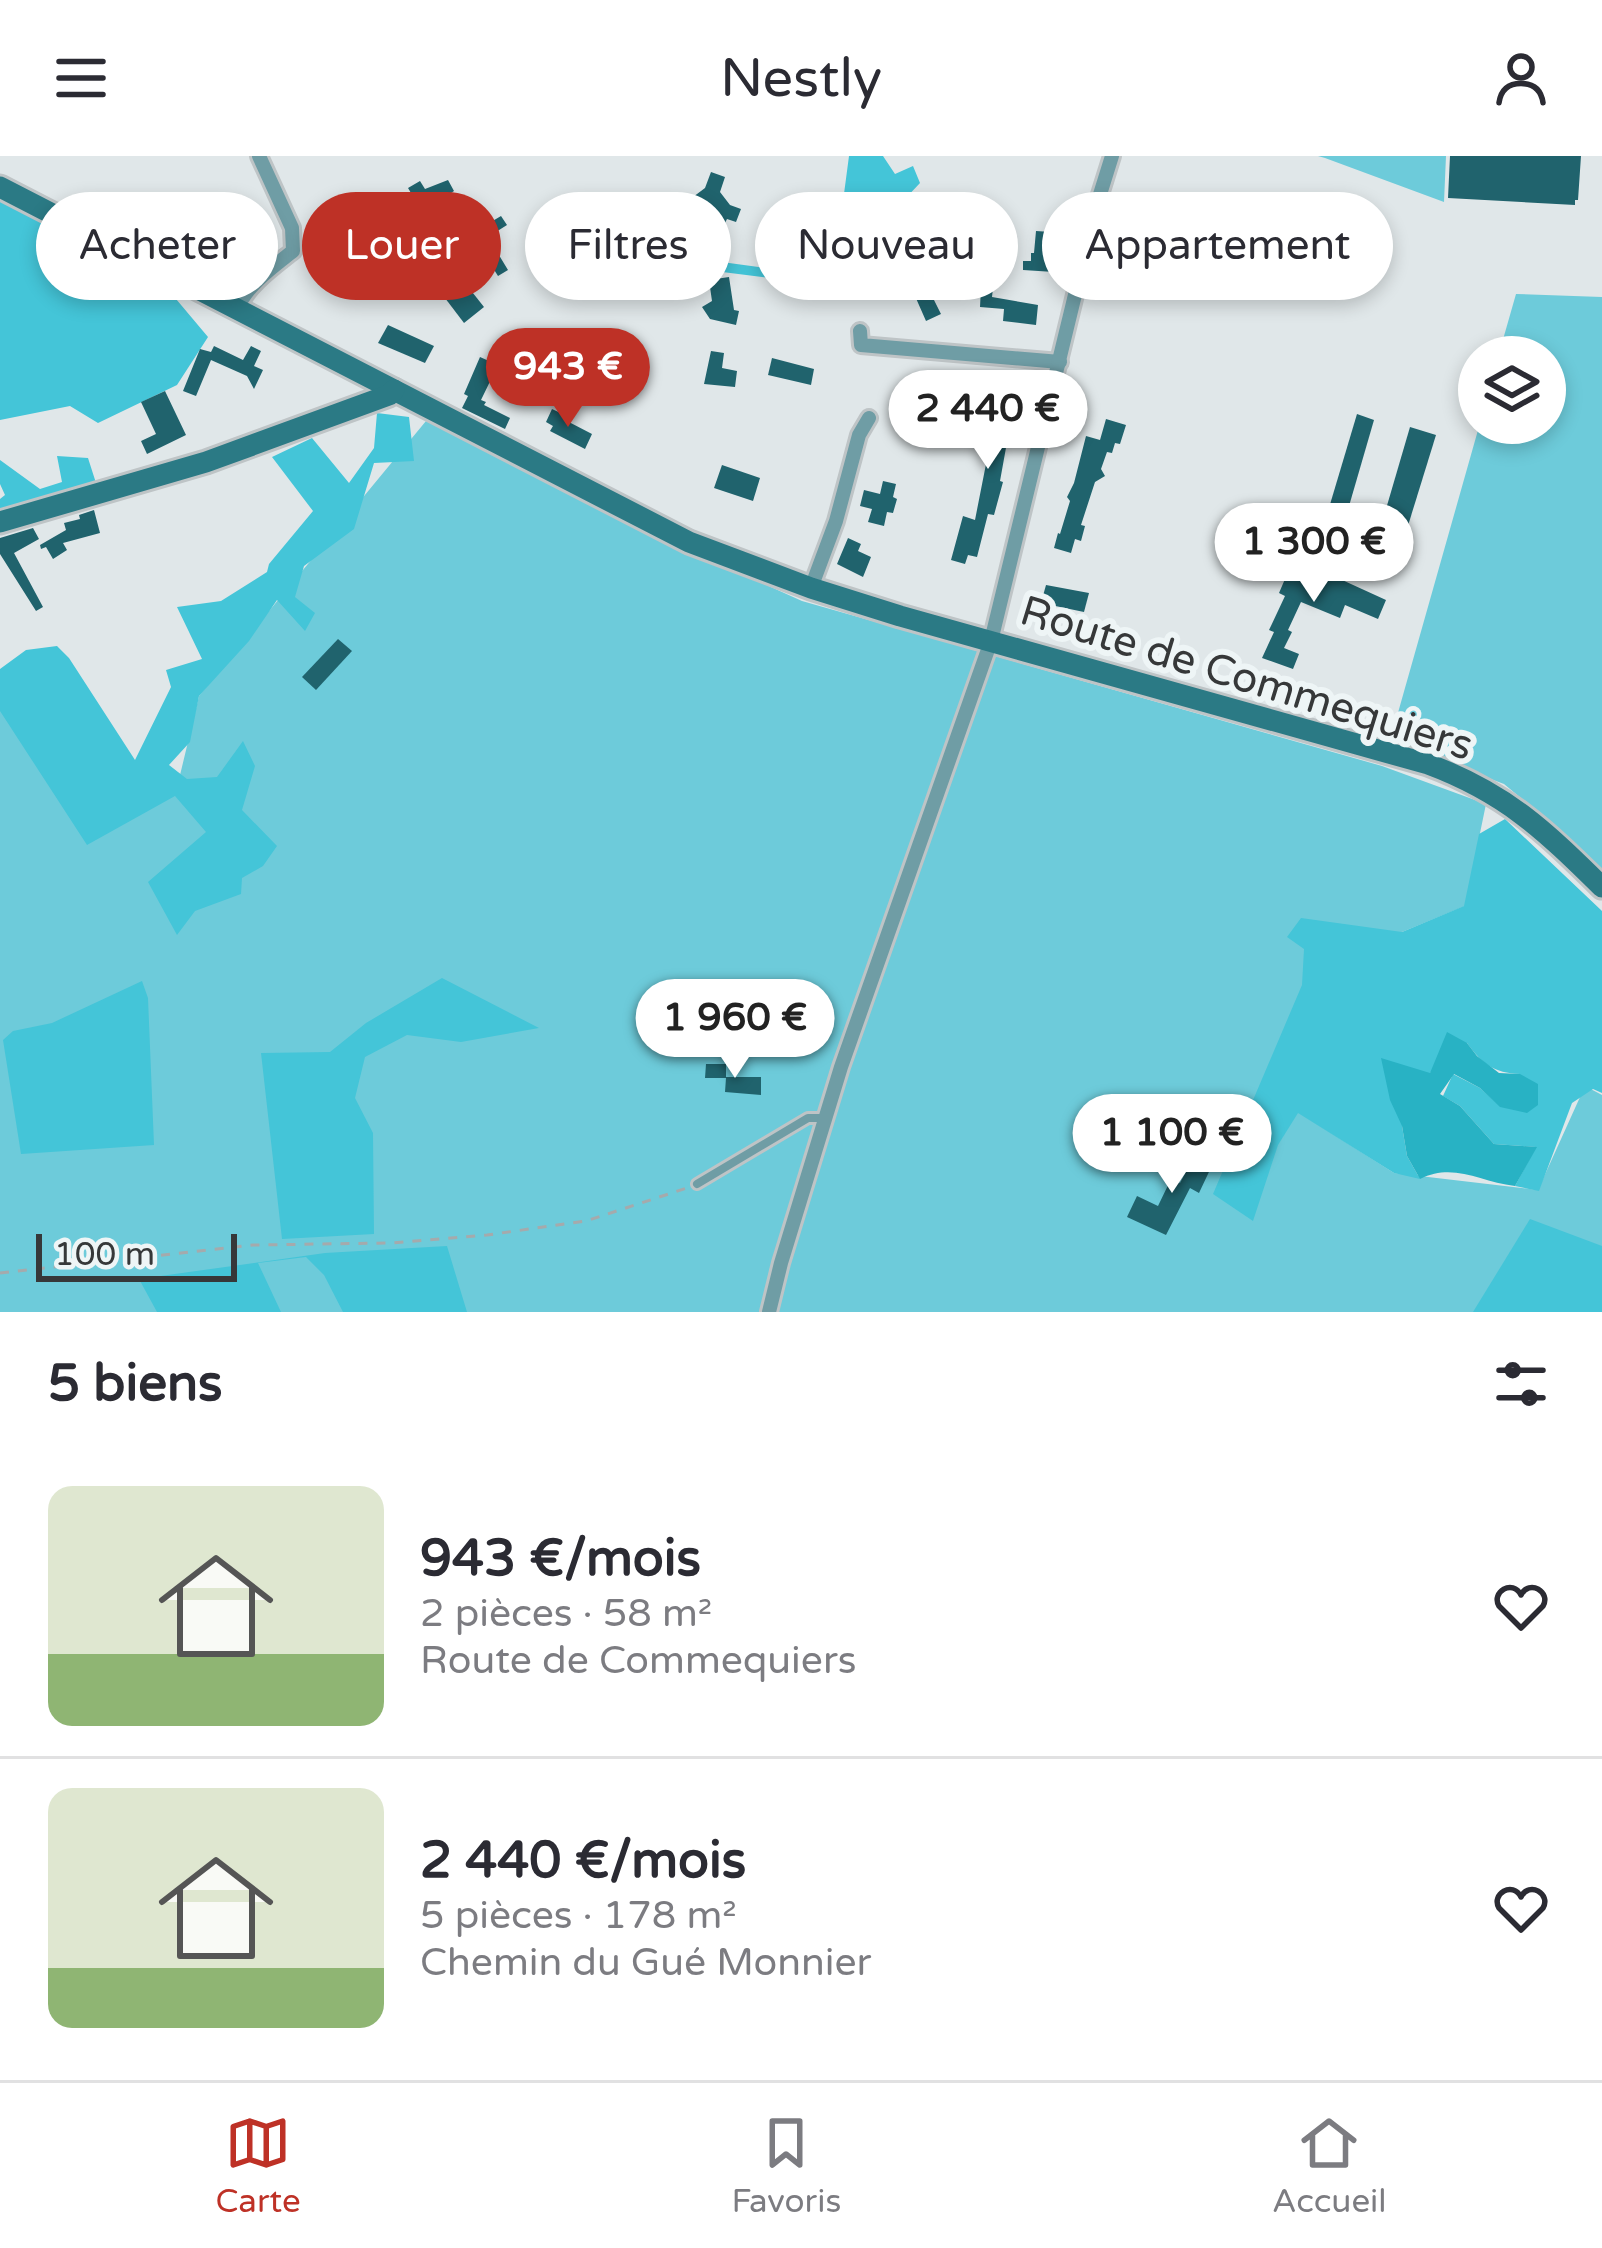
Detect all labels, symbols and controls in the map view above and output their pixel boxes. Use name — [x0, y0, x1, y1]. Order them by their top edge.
icon: menu — [48, 45, 114, 111]
icon: person — [1488, 45, 1554, 111]
text: Nestly — [720, 46, 882, 111]
chip: Acheter — [36, 192, 278, 300]
chip: Louer — [302, 192, 501, 300]
chip: Filtres — [525, 192, 731, 300]
chip: Nouveau — [755, 192, 1018, 300]
chip: Appartement — [1042, 192, 1393, 300]
pin: 943 € — [484, 328, 652, 430]
map controls — [1458, 336, 1566, 444]
button: layers — [1458, 336, 1566, 444]
text: 943 € — [513, 343, 623, 390]
pin: 2 440 € — [877, 370, 1099, 472]
text: 2 440 € — [916, 385, 1060, 432]
pin: 1 300 € — [1203, 503, 1425, 605]
text: 1 300 € — [1242, 518, 1386, 565]
street label: Route de Commequiers — [1014, 585, 1479, 772]
pin: 1 960 € — [624, 979, 846, 1081]
text: 1 960 € — [663, 994, 807, 1041]
pin: 1 100 € — [1061, 1094, 1283, 1196]
text: 1 100 € — [1100, 1109, 1244, 1156]
scale bar — [36, 1228, 237, 1281]
text: 100 m — [54, 1235, 155, 1274]
icon: filters — [1488, 1351, 1554, 1417]
text: 5 biens — [48, 1353, 223, 1415]
text: 943 €/mois — [420, 1528, 701, 1590]
icon: home — [144, 1534, 288, 1678]
icon: heart — [1488, 1573, 1554, 1639]
text: 2 pièces · 58 m² — [420, 1590, 712, 1637]
text: Route de Commequiers — [420, 1637, 857, 1684]
text: 2 440 €/mois — [420, 1830, 746, 1892]
icon: home — [144, 1836, 288, 1980]
icon: heart — [1488, 1875, 1554, 1941]
text: 5 pièces · 178 m² — [420, 1892, 737, 1939]
text: Chemin du Gué Monnier — [420, 1939, 871, 1986]
tab: Carte — [215, 2110, 301, 2221]
tab: Favoris — [731, 2110, 841, 2221]
tab: Accueil — [1272, 2110, 1387, 2221]

